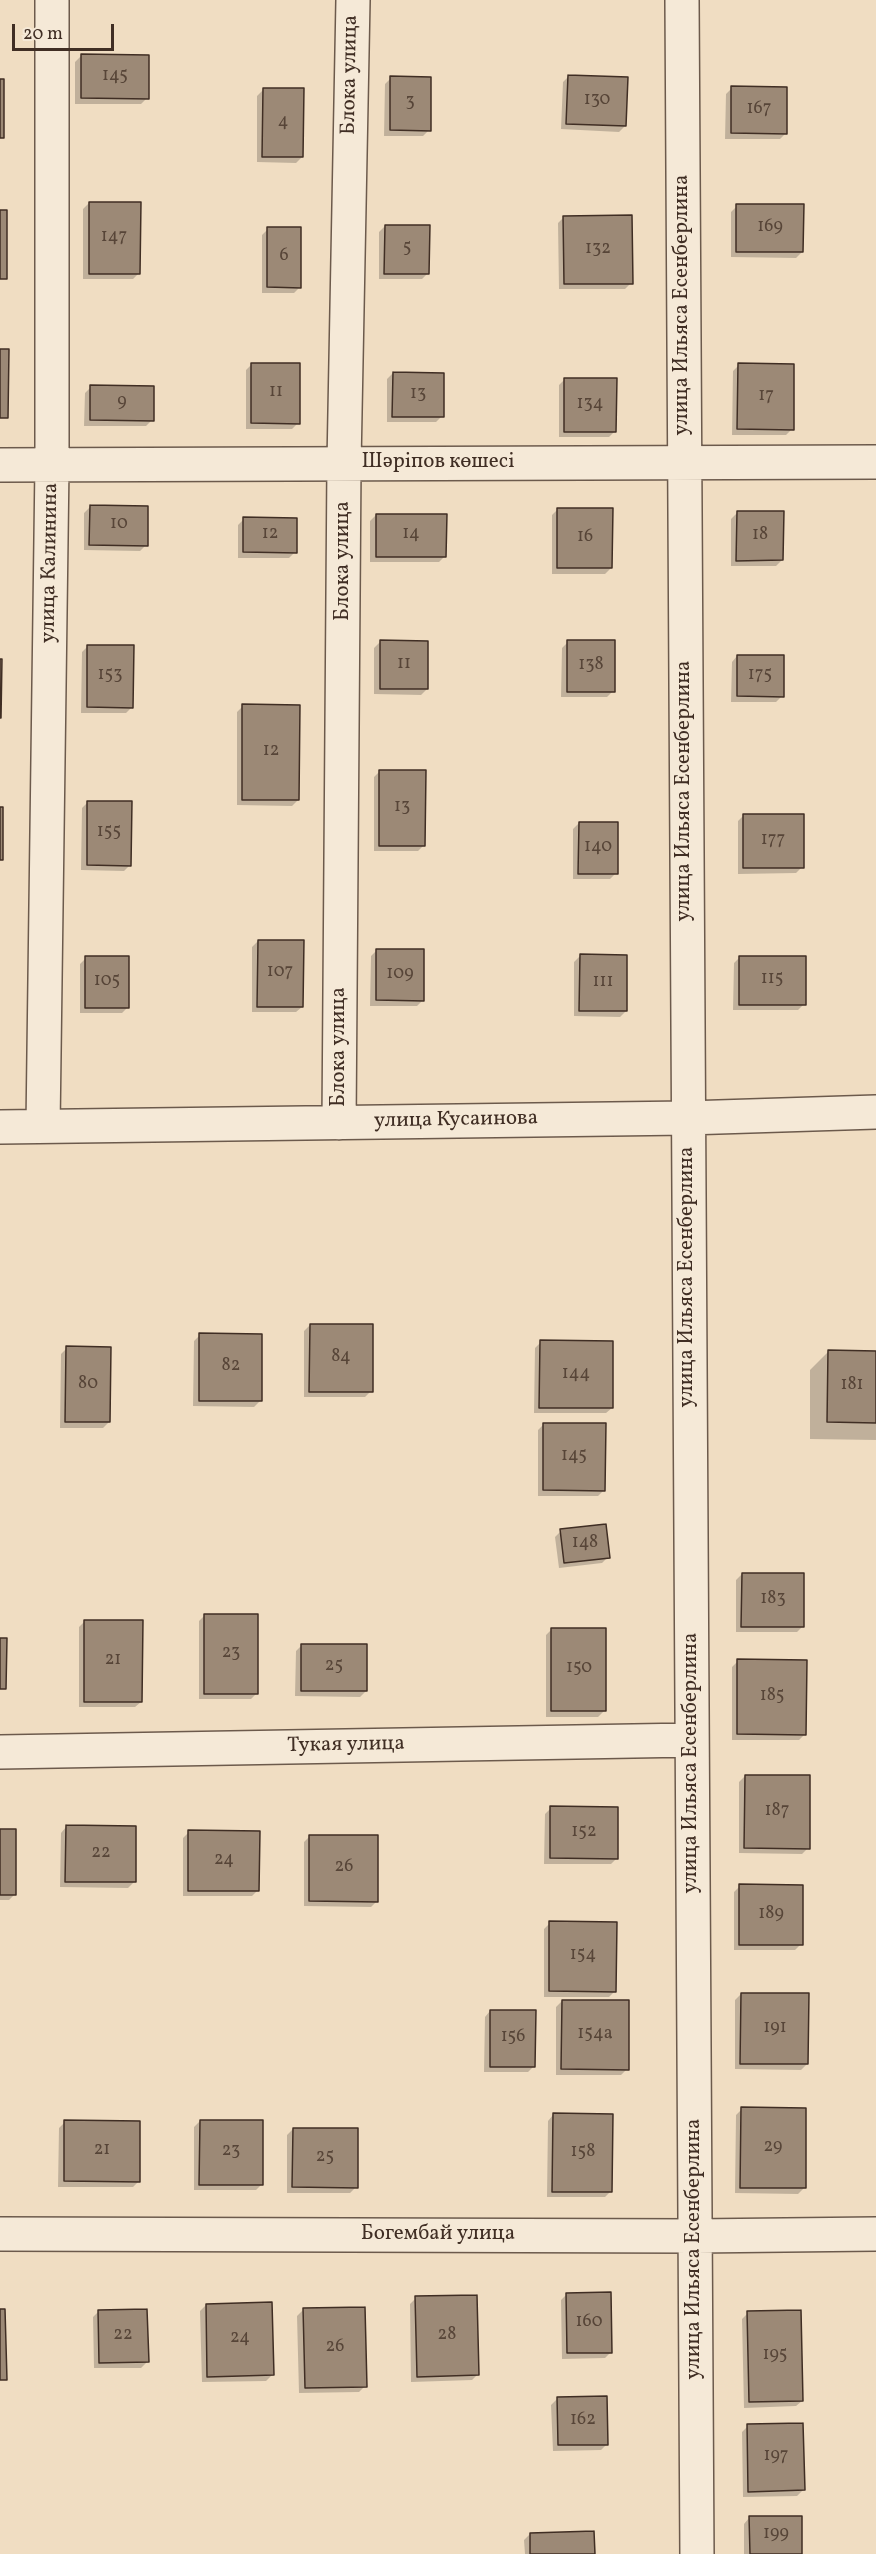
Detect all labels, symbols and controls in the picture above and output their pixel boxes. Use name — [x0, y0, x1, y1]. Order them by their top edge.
scale bar — [15, 12, 117, 50]
street label: Блока улица — [337, 15, 365, 135]
text: 20 m — [23, 22, 63, 47]
house number: 145 — [102, 66, 128, 88]
house number: 130 — [584, 90, 610, 112]
house number: 3 — [405, 92, 415, 114]
house number: 167 — [747, 99, 771, 121]
house number: 4 — [278, 112, 288, 134]
street label: улица Ильяса Есенберлина — [670, 175, 696, 435]
house number: 169 — [757, 217, 783, 239]
house number: 147 — [101, 227, 127, 249]
house number: 5 — [403, 238, 411, 260]
house number: 132 — [585, 239, 611, 261]
house number: 6 — [279, 246, 289, 268]
house number: 11 — [269, 382, 283, 404]
house number: 13 — [410, 384, 426, 406]
house number: 17 — [758, 386, 774, 408]
house number: 9 — [117, 392, 127, 414]
house number: 134 — [577, 394, 603, 416]
street label: Шәріпов көшесі — [362, 450, 514, 476]
street label: улица Калинина — [37, 483, 65, 643]
street label: Блока улица — [331, 501, 357, 621]
house number: 10 — [110, 514, 128, 536]
house number: 12 — [262, 524, 278, 546]
house number: 14 — [402, 524, 420, 546]
house number: 18 — [752, 525, 768, 547]
house number: 16 — [577, 527, 593, 549]
house number: 11 — [397, 654, 411, 676]
house number: 138 — [578, 655, 604, 677]
street label: улица Ильяса Есенберлина — [672, 661, 698, 921]
house number: 153 — [98, 665, 122, 687]
house number: 175 — [748, 665, 772, 687]
house number: 12 — [263, 741, 279, 763]
house number: 13 — [394, 797, 410, 819]
house number: 155 — [97, 822, 121, 844]
house number: 177 — [761, 830, 785, 852]
house number: 140 — [584, 837, 612, 859]
house number: 107 — [267, 962, 293, 984]
house number: 109 — [386, 964, 414, 986]
house number: 115 — [761, 969, 783, 991]
house number: 105 — [94, 971, 120, 993]
house number: 111 — [593, 972, 613, 994]
street label: Блока улица — [327, 987, 353, 1107]
street label: улица Кусаинова — [374, 1107, 538, 1135]
street label: улица Ильяса Есенберлина — [675, 1147, 701, 1407]
house number: 84 — [331, 1347, 351, 1369]
house number: 82 — [222, 1356, 240, 1378]
house number: 144 — [562, 1364, 590, 1386]
house number: 80 — [78, 1374, 98, 1396]
house number: 181 — [840, 1375, 864, 1397]
house number: 145 — [561, 1446, 587, 1468]
house number: 148 — [572, 1533, 598, 1555]
house number: 183 — [760, 1589, 786, 1611]
street label: улица Ильяса Есенберлина — [679, 1633, 705, 1893]
house number: 23 — [222, 1643, 240, 1665]
house number: 21 — [105, 1650, 121, 1672]
house number: 25 — [325, 1656, 343, 1678]
house number: 150 — [566, 1658, 592, 1680]
house number: 185 — [760, 1686, 784, 1708]
street label: Тукая улица — [287, 1732, 405, 1760]
house number: 187 — [765, 1801, 789, 1823]
house number: 152 — [571, 1822, 597, 1844]
house number: 22 — [91, 1843, 111, 1865]
house number: 24 — [214, 1850, 234, 1872]
house number: 26 — [335, 1857, 353, 1879]
house number: 189 — [758, 1904, 784, 1926]
house number: 154 — [570, 1945, 596, 1967]
house number: 191 — [763, 2018, 787, 2040]
house number: 154а — [577, 2024, 613, 2046]
house number: 156 — [501, 2027, 525, 2049]
street label: улица Ильяса Есенберлина — [682, 2119, 708, 2379]
house number: 29 — [764, 2137, 782, 2159]
house number: 21 — [94, 2140, 110, 2162]
house number: 23 — [222, 2141, 240, 2163]
house number: 158 — [571, 2142, 595, 2164]
house number: 25 — [316, 2147, 334, 2169]
street label: Богембай улица — [361, 2222, 515, 2248]
house number: 160 — [576, 2312, 602, 2334]
house number: 22 — [113, 2325, 133, 2347]
house number: 28 — [438, 2325, 456, 2347]
house number: 24 — [230, 2328, 250, 2350]
house number: 26 — [326, 2337, 344, 2359]
house number: 195 — [763, 2345, 787, 2367]
house number: 162 — [570, 2410, 596, 2432]
house number: 197 — [763, 2446, 789, 2468]
house number: 199 — [763, 2524, 789, 2546]

